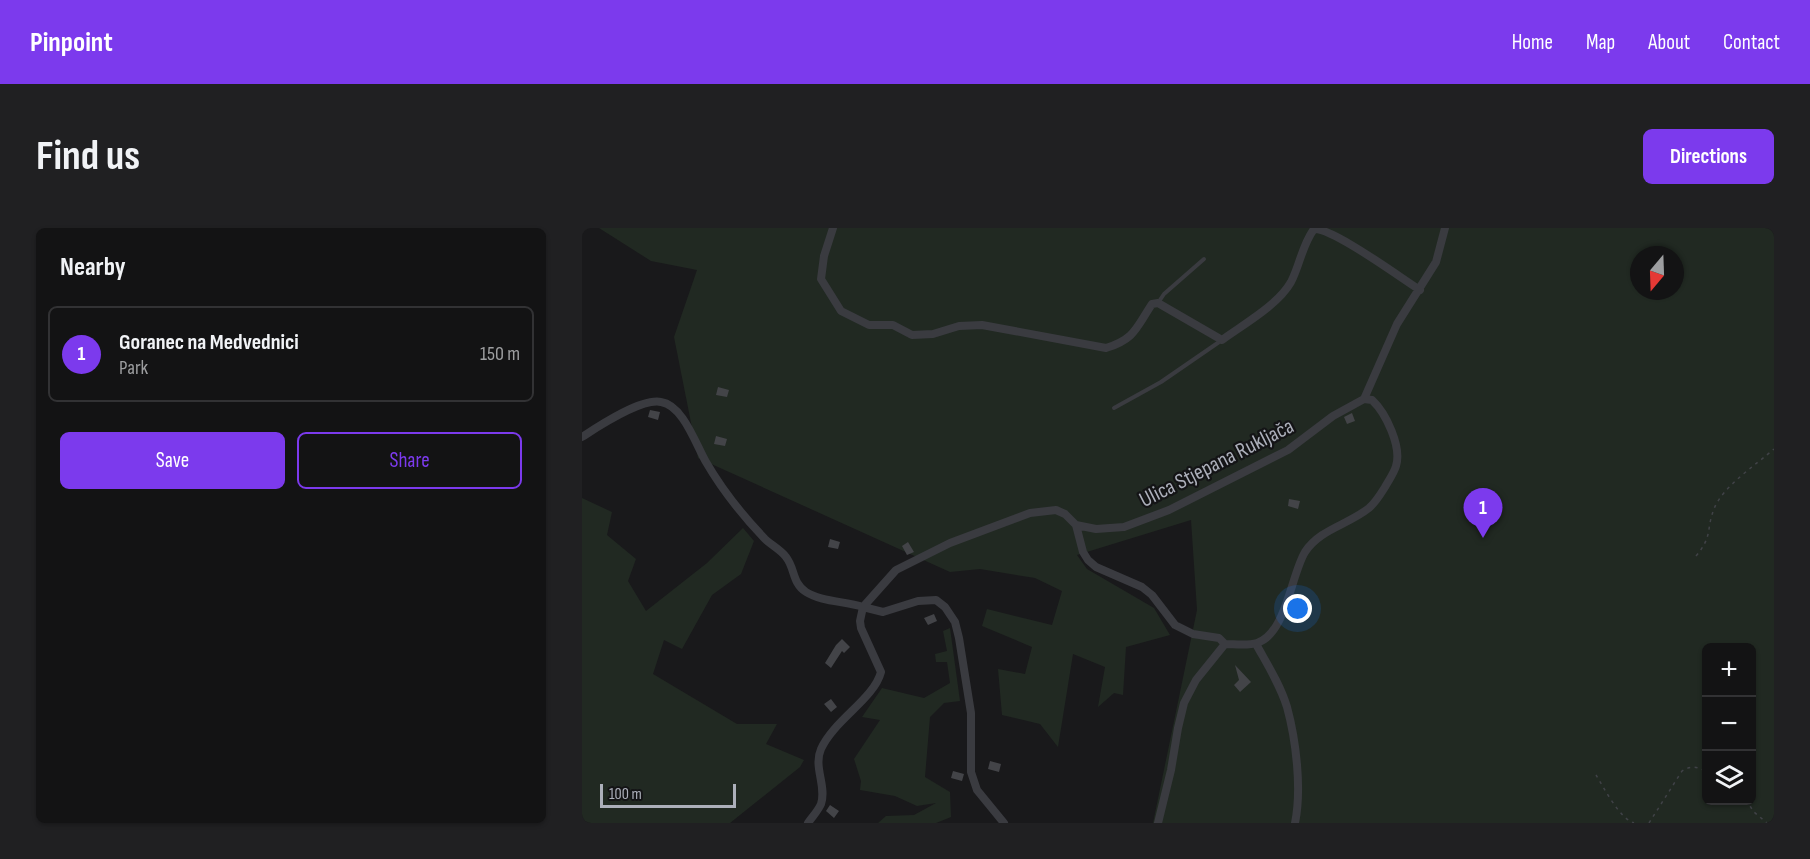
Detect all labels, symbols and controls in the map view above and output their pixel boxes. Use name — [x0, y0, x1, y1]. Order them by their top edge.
text: Pinpoint — [30, 26, 113, 59]
text: Home — [1512, 30, 1553, 55]
text: Map — [1586, 30, 1615, 55]
text: About — [1648, 30, 1690, 55]
text: Contact — [1723, 30, 1780, 55]
button: Directions — [1643, 129, 1774, 184]
text: Find us — [36, 131, 140, 182]
north arrow — [1630, 246, 1684, 300]
text: Nearby — [60, 252, 126, 283]
text: Goranec na Medvednici — [119, 329, 299, 356]
text: 1 — [78, 342, 85, 366]
text: 150 m — [480, 342, 520, 366]
text: Park — [119, 356, 148, 380]
street label: Ulica Stjepana Rukljača — [1135, 413, 1298, 514]
button: Save — [60, 432, 285, 489]
button: Share — [297, 432, 522, 489]
pin: 1 — [1464, 488, 1502, 538]
your location — [1283, 594, 1312, 623]
map controls — [1702, 643, 1756, 805]
button: + — [1702, 643, 1756, 697]
button: − — [1702, 697, 1756, 751]
button: layers — [1702, 751, 1756, 805]
scale bar — [600, 781, 736, 808]
text: 100 m — [609, 785, 642, 804]

